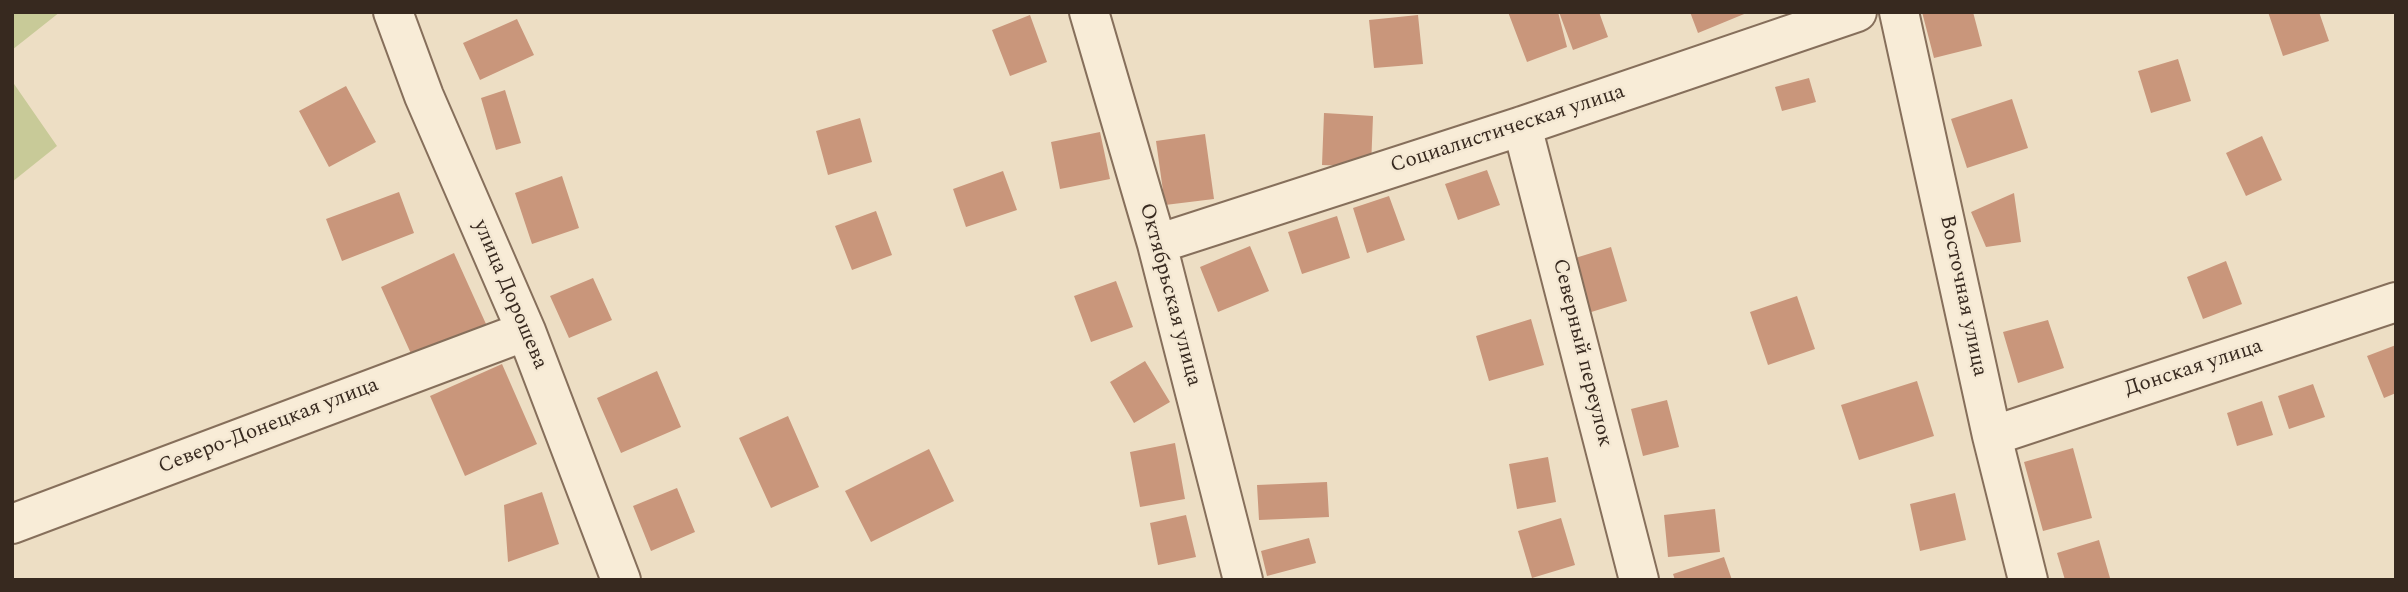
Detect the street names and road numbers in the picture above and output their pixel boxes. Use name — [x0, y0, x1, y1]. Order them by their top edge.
street label: Социалистическая улица — [1388, 80, 1628, 180]
street label: Октябрьская улица — [1132, 201, 1206, 389]
street label: Восточная улица — [1933, 213, 1991, 379]
street label: улица Дорошева — [466, 216, 552, 374]
street label: Северный переулок — [1545, 256, 1617, 450]
street label: Донская улица — [2122, 335, 2266, 403]
street label: Северо-Донецкая улица — [155, 373, 383, 481]

